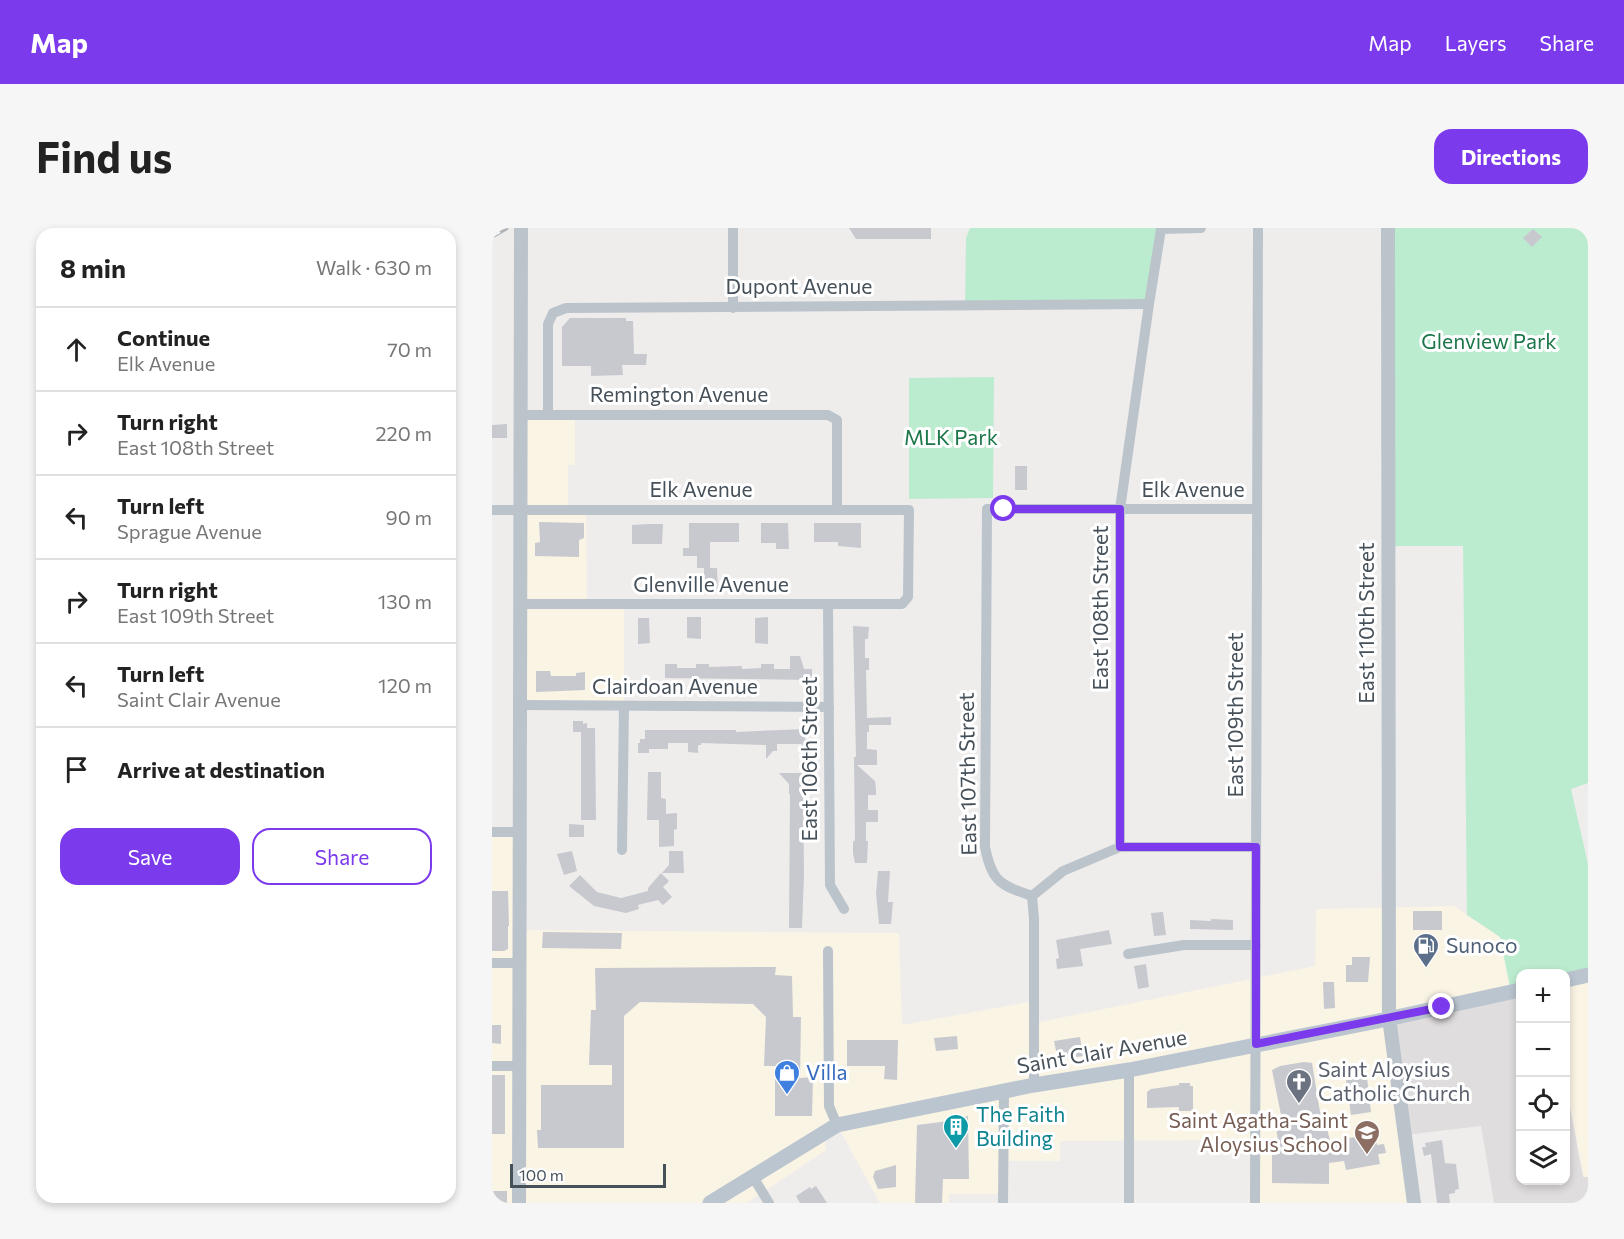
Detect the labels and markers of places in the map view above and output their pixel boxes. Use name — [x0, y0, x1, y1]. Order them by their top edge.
fuel station icon: Sunoco — [1411, 931, 1441, 969]
place label: Sunoco — [1446, 932, 1518, 957]
place label: Saint Aloysius Catholic Church — [1318, 1056, 1470, 1105]
shop icon: Villa — [772, 1058, 802, 1096]
place label: Villa — [806, 1059, 847, 1084]
church icon: Saint Aloysius Catholic Church — [1284, 1067, 1314, 1105]
place label: The Faith Building — [976, 1101, 1065, 1150]
place label: Saint Agatha-Saint Aloysius School — [1169, 1107, 1348, 1156]
building icon: The Faith Building — [941, 1112, 971, 1150]
school or university icon: Saint Agatha-Saint Aloysius School — [1352, 1118, 1382, 1156]

